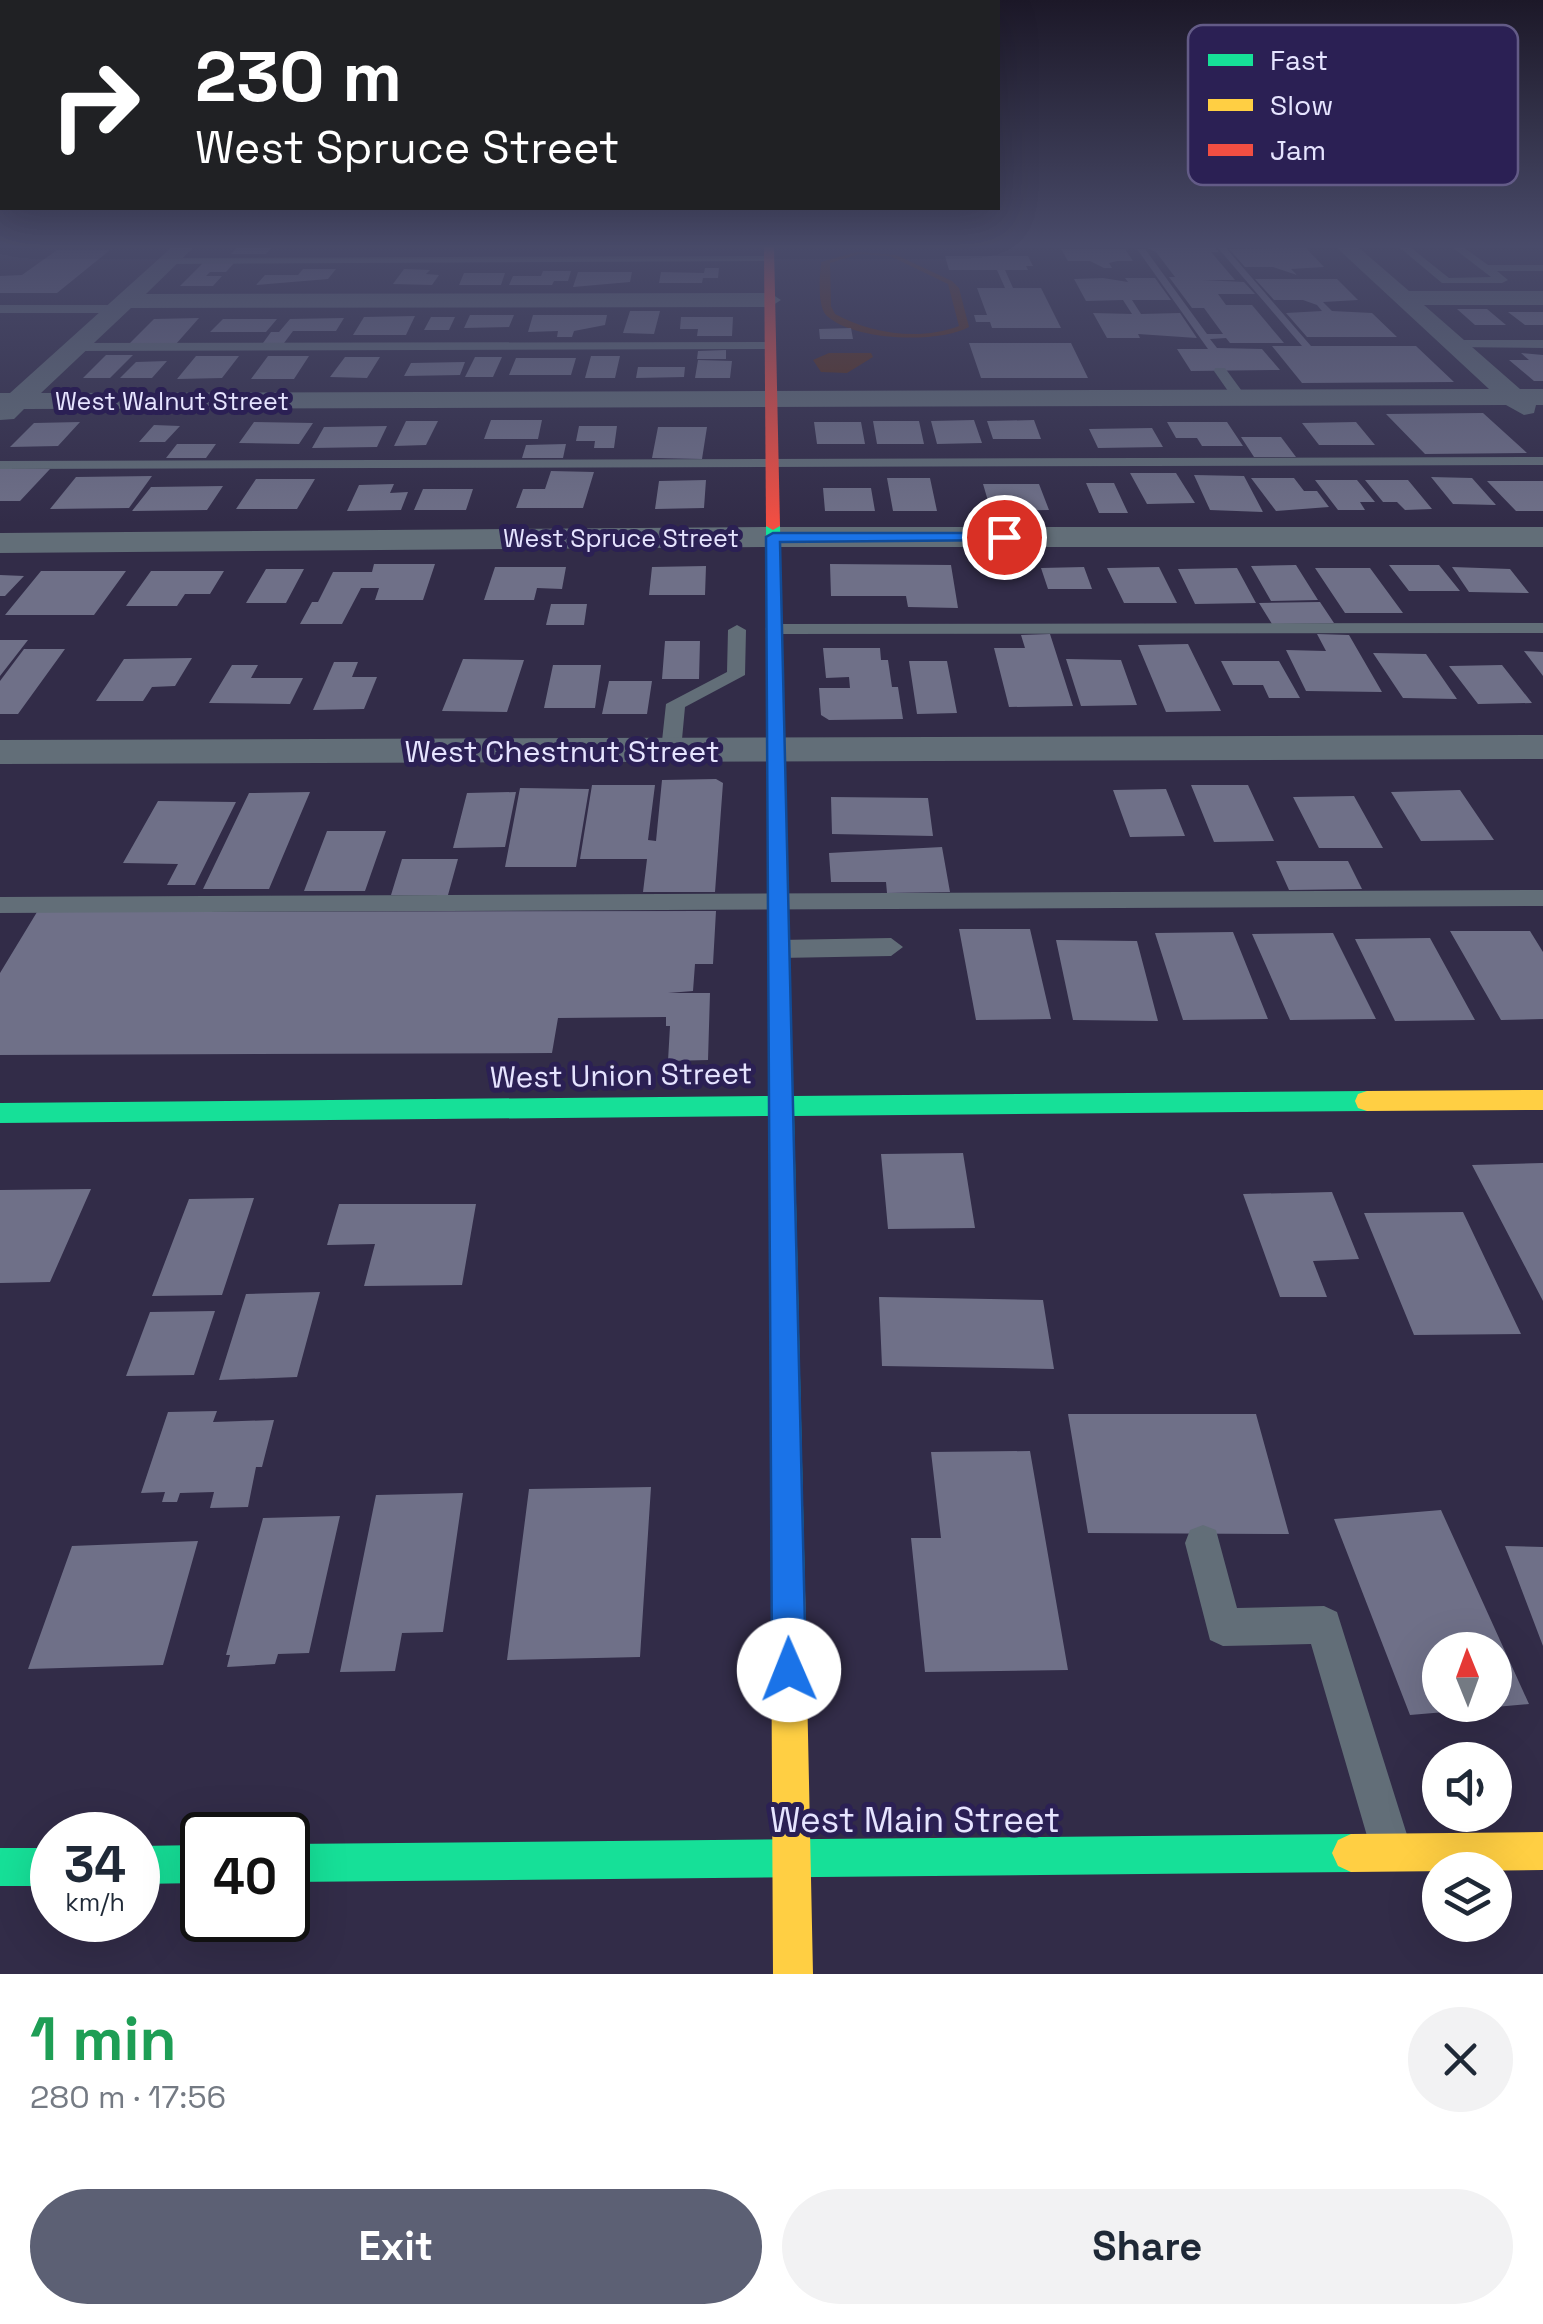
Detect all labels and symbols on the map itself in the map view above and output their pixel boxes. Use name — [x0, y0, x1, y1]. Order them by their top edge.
legend — [1188, 25, 1518, 185]
text: Fast — [1270, 42, 1328, 78]
text: Slow — [1270, 87, 1333, 123]
text: Jam — [1270, 132, 1326, 168]
street label: West Walnut Street — [55, 385, 289, 417]
pin — [962, 495, 1047, 580]
street label: West Spruce Street — [503, 522, 739, 554]
street label: West Chestnut Street — [405, 732, 719, 771]
street label: West Union Street — [489, 1053, 753, 1097]
position arrow — [737, 1618, 841, 1722]
north arrow — [1422, 1632, 1512, 1722]
street label: West Main Street — [770, 1798, 1060, 1842]
speed limit sign: 40 — [180, 1812, 310, 1942]

